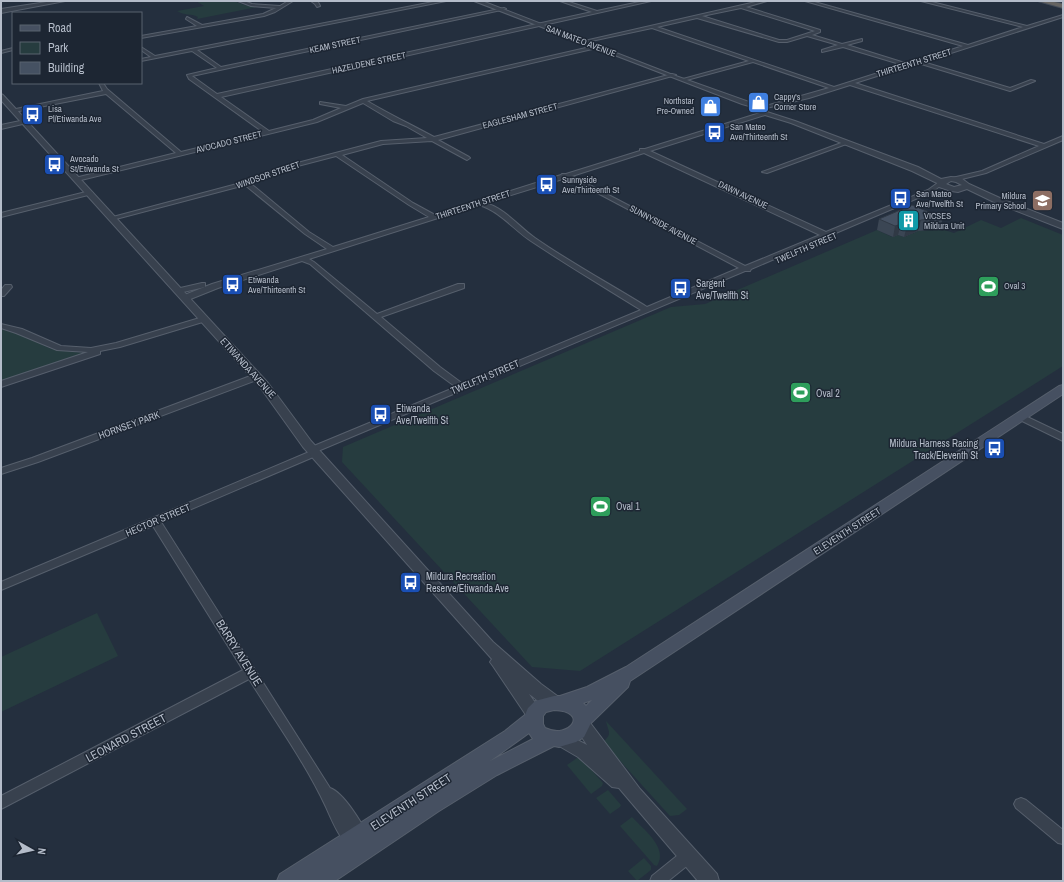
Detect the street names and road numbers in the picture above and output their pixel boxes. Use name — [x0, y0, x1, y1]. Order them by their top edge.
street label: SAN MATEO AVENUE — [544, 22, 618, 60]
street label: KEAM STREET — [308, 34, 362, 56]
street label: THIRTEENTH STREET — [875, 46, 953, 80]
street label: HAZELDENE STREET — [331, 49, 408, 77]
street label: EAGLESHAM STREET — [481, 100, 559, 132]
street label: AVOCADO STREET — [194, 128, 264, 156]
street label: WINDSOR STREET — [234, 158, 302, 192]
street label: DAWN AVENUE — [716, 178, 770, 212]
street label: THIRTEENTH STREET — [434, 187, 512, 223]
street label: SUNNYSIDE AVENUE — [627, 202, 699, 248]
street label: TWELFTH STREET — [773, 229, 839, 266]
street label: ETIWANDA AVENUE — [217, 335, 279, 401]
street label: TWELFTH STREET — [449, 357, 521, 397]
street label: HORNSEY PARK — [97, 408, 162, 442]
street label: HECTOR STREET — [124, 501, 192, 539]
street label: ELEVENTH STREET — [811, 504, 883, 558]
street label: BARRY AVENUE — [212, 617, 266, 689]
street label: LEONARD STREET — [83, 710, 169, 766]
street label: ELEVENTH STREET — [367, 770, 455, 834]

